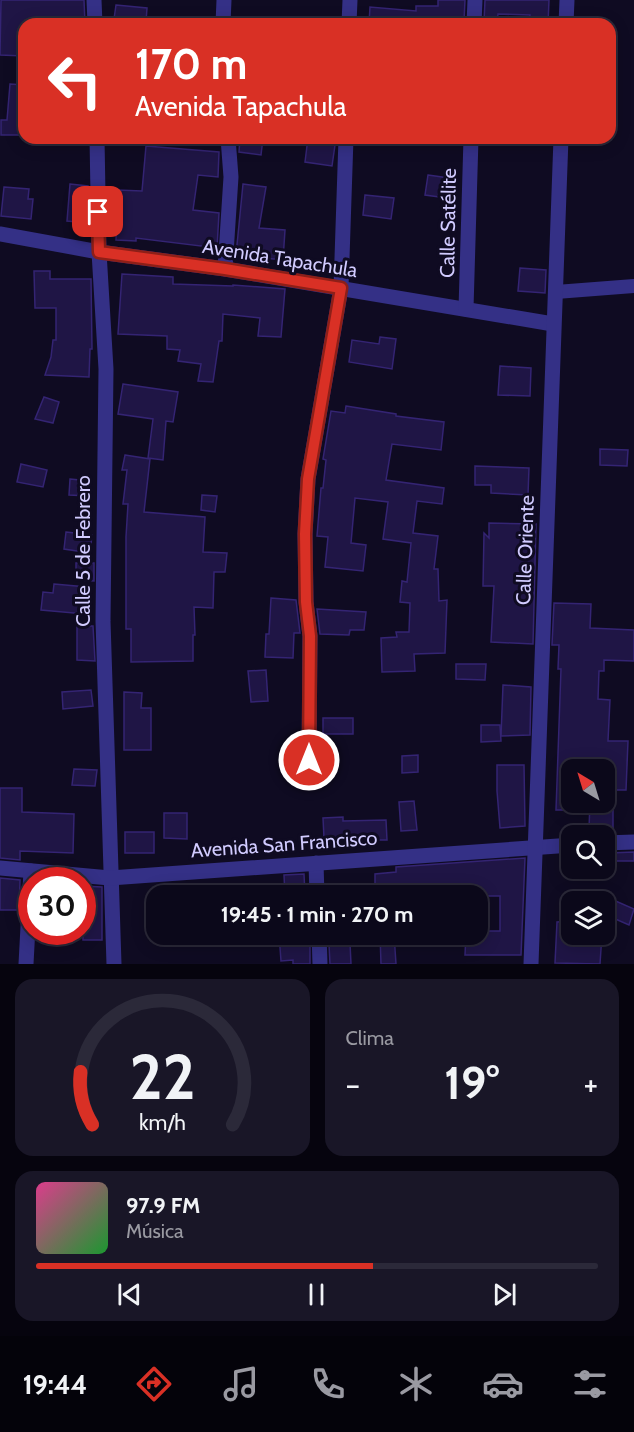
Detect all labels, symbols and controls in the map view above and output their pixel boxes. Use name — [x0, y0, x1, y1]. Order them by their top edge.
text: 170 m — [135, 38, 247, 90]
icon: left — [36, 42, 114, 120]
text: Avenida Tapachula — [135, 90, 346, 123]
street label: Calle Satélite — [435, 168, 461, 278]
pin — [72, 186, 123, 237]
icon: arrive — [81, 195, 114, 228]
street label: Avenida Tapachula — [201, 234, 360, 282]
street label: Calle 5 de Febrero — [71, 475, 95, 627]
street label: Calle Oriente — [511, 495, 539, 605]
position arrow — [277, 728, 341, 792]
north arrow — [561, 759, 615, 813]
map controls — [561, 759, 615, 945]
button: search — [561, 825, 615, 879]
street label: Avenida San Francisco — [190, 826, 378, 862]
speed limit sign: 30 — [18, 867, 96, 945]
button: layers — [561, 891, 615, 945]
text: 19:45 · 1 min · 270 m — [221, 901, 413, 928]
text: Clima — [346, 1026, 394, 1050]
text: 22 — [129, 1039, 195, 1115]
text: 19° — [444, 1056, 499, 1110]
text: − — [346, 1064, 360, 1104]
text: + — [583, 1064, 598, 1104]
text: km/h — [139, 1109, 186, 1135]
text: 97.9 FM — [126, 1192, 200, 1219]
text: Música — [126, 1219, 184, 1243]
icon: previous — [113, 1278, 146, 1311]
icon: pause — [300, 1278, 333, 1311]
icon: next — [488, 1278, 521, 1311]
icon: directions — [133, 1363, 175, 1405]
icon: music — [220, 1363, 262, 1405]
icon: phone — [307, 1363, 349, 1405]
icon: climate — [395, 1363, 437, 1405]
icon: car — [482, 1363, 524, 1405]
icon: filters — [569, 1363, 611, 1405]
text: 19:44 — [23, 1368, 87, 1401]

